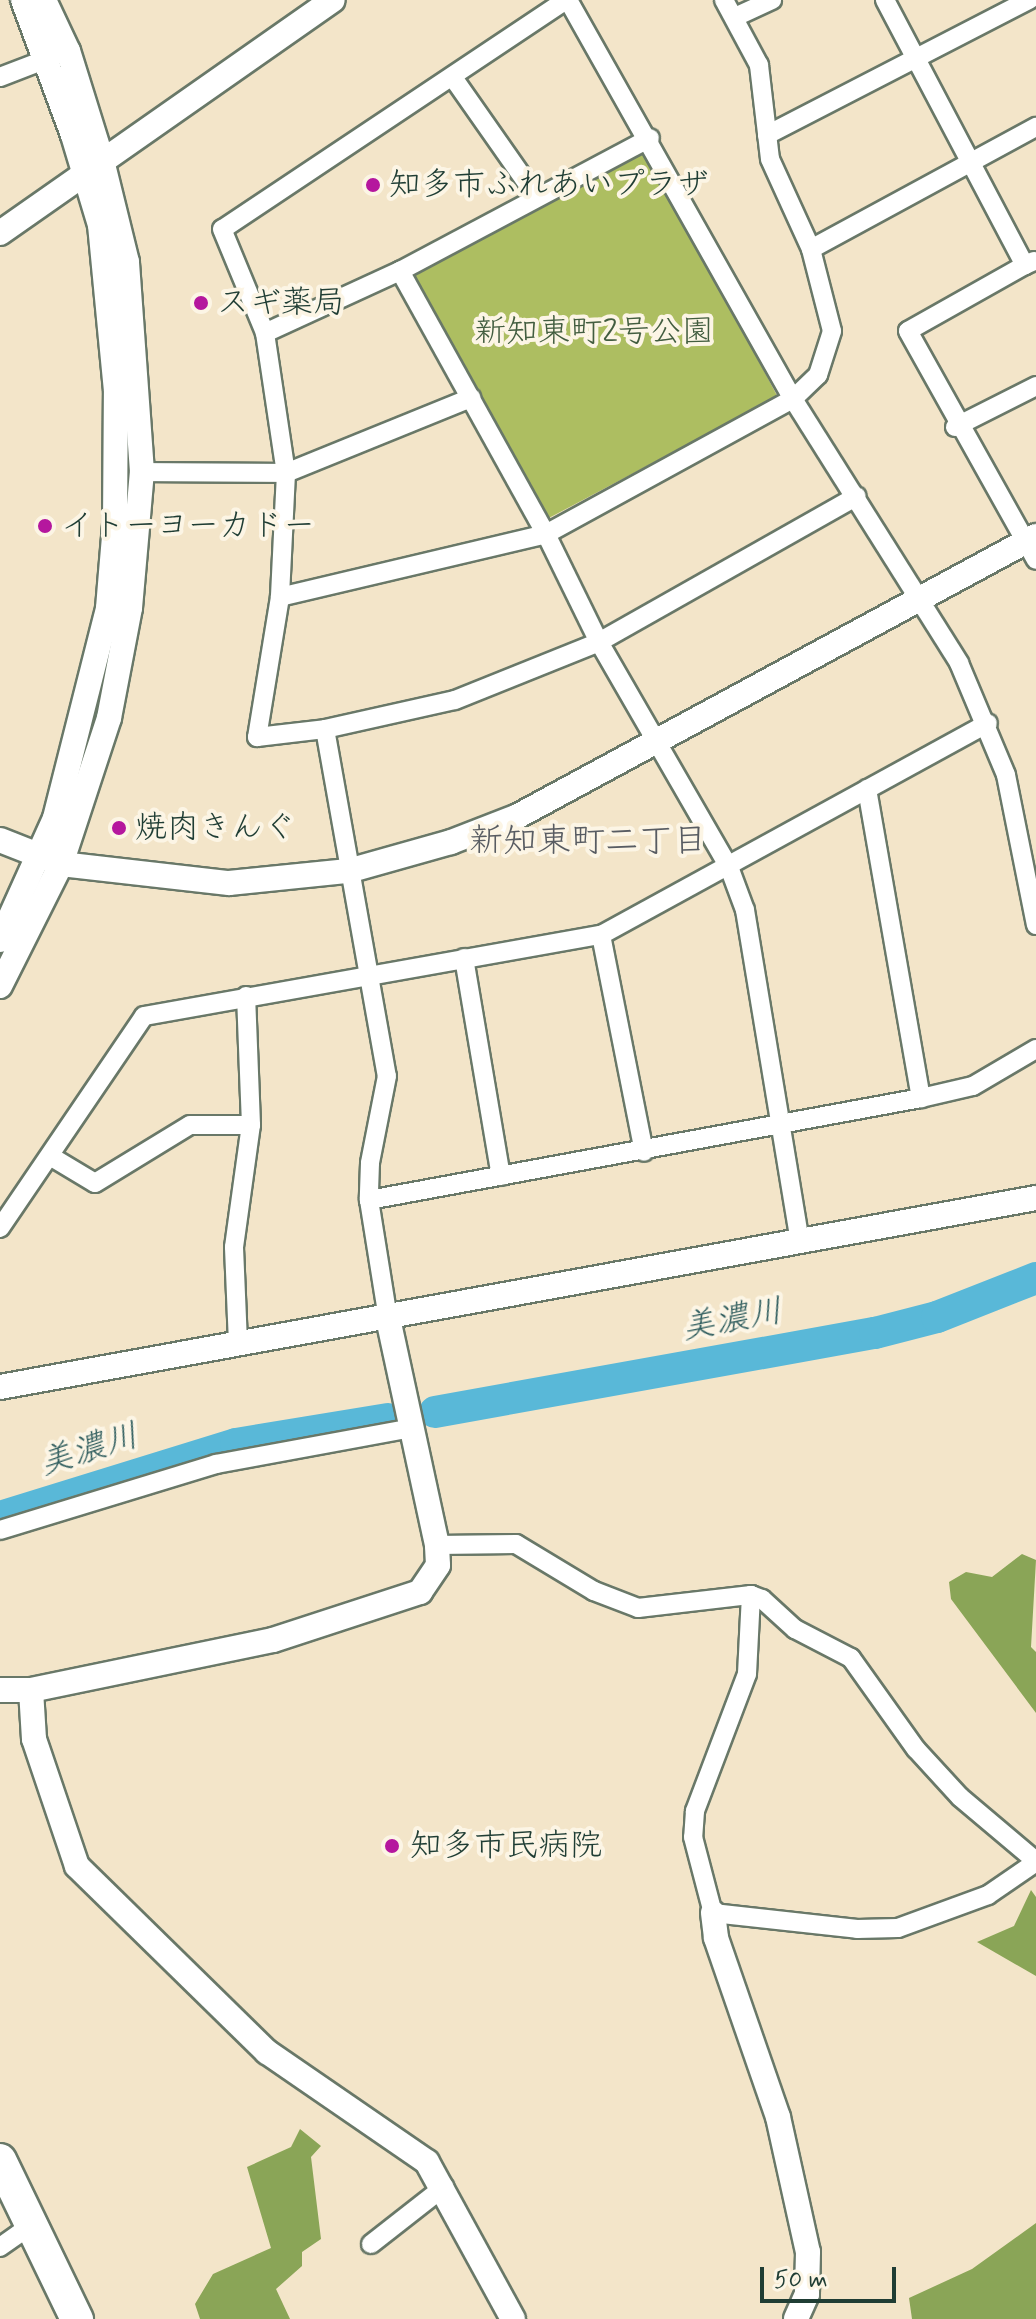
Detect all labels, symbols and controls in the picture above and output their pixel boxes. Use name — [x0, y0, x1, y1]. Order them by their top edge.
place label: 知多市ふれあいプラザ — [389, 166, 709, 204]
marker: 知多市ふれあいプラザ — [364, 176, 382, 194]
place label: スギ薬局 — [217, 284, 345, 322]
marker: スギ薬局 — [192, 294, 210, 312]
park label: 新知東町2号公園 — [474, 313, 714, 351]
place label: イトーヨーカドー — [61, 507, 315, 545]
marker: イトーヨーカドー — [36, 517, 54, 535]
place label: 焼肉きんぐ — [135, 809, 295, 847]
marker: 焼肉きんぐ — [110, 819, 128, 837]
district label: 新知東町二丁目 — [469, 822, 707, 862]
water label: 美濃川 — [678, 1291, 786, 1349]
water label: 美濃川 — [34, 1416, 144, 1484]
place label: 知多市民病院 — [410, 1827, 602, 1865]
marker: 知多市民病院 — [381, 1835, 403, 1857]
scale bar — [764, 2251, 900, 2301]
text: 50 m — [774, 2265, 828, 2296]

